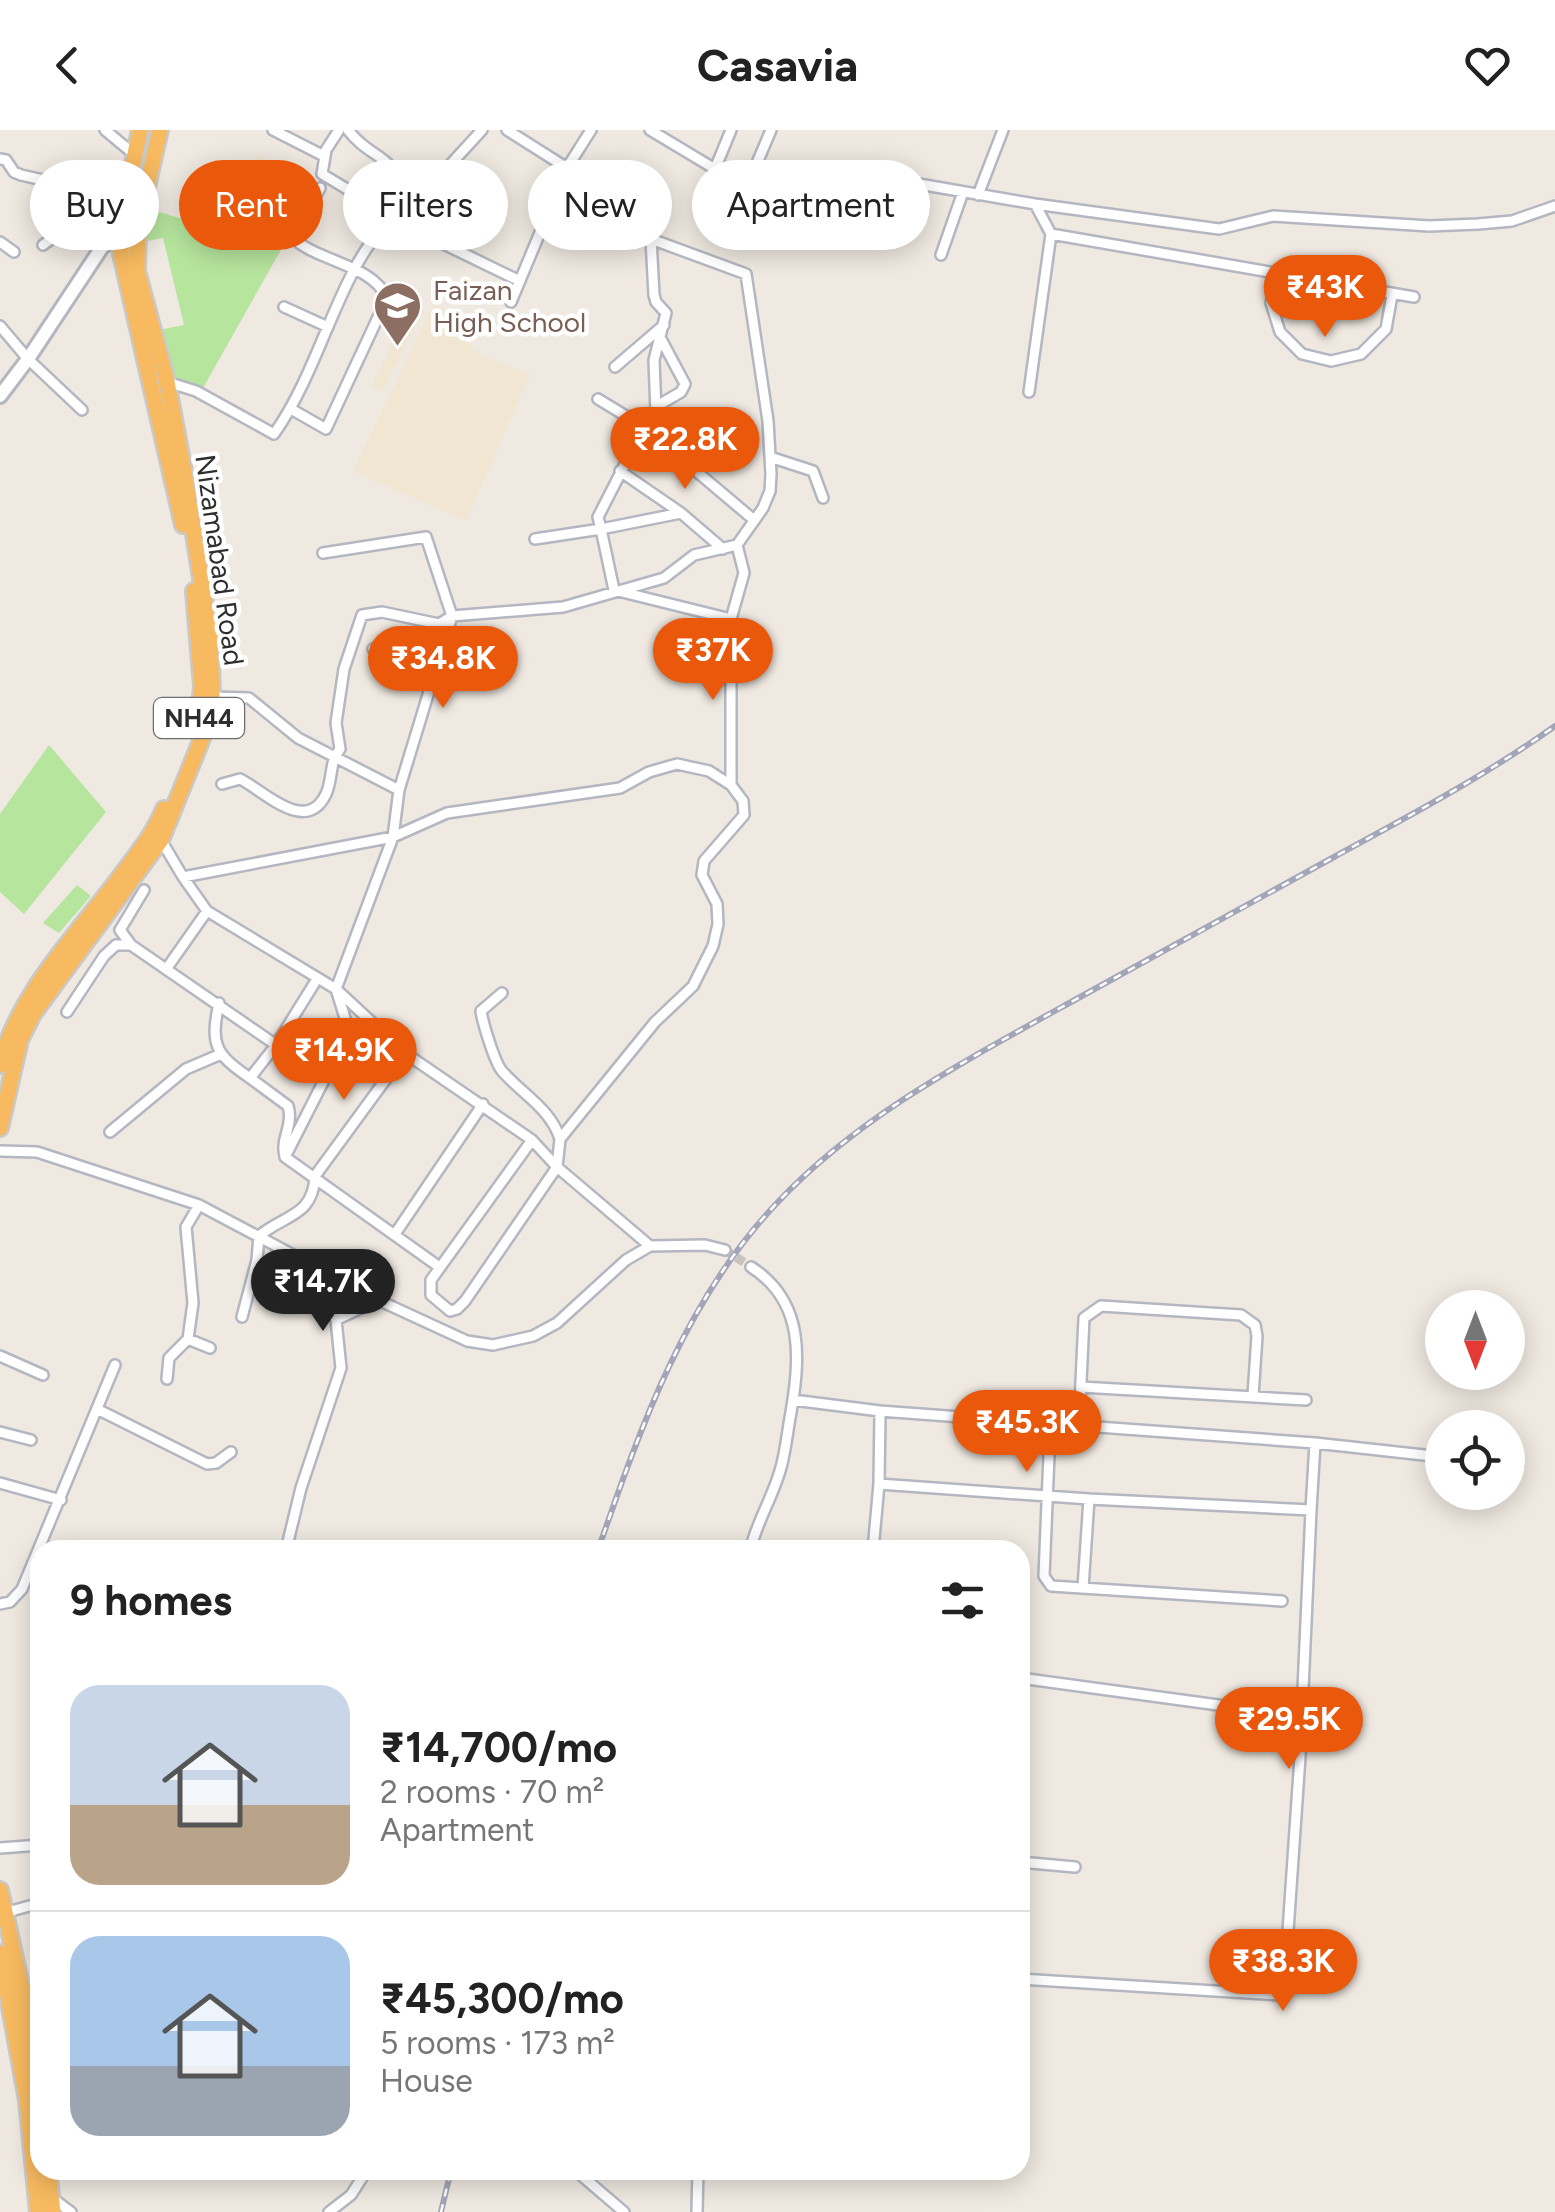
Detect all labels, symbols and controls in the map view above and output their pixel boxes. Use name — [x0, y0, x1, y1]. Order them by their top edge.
icon: back — [40, 38, 95, 93]
text: Casavia — [697, 38, 858, 92]
icon: heart — [1460, 38, 1515, 93]
chip: Buy — [30, 160, 159, 250]
chip: Rent — [179, 160, 323, 250]
chip: Filters — [343, 160, 508, 250]
chip: New — [528, 160, 672, 250]
chip: Apartment — [692, 160, 930, 250]
pin: ₹43K — [1266, 255, 1384, 340]
text: ₹43K — [1286, 268, 1364, 306]
place label: Faizan High School — [433, 273, 586, 339]
school or university icon: Faizan High School — [372, 280, 424, 348]
pin: ₹22.8K — [604, 407, 766, 492]
text: ₹22.8K — [632, 420, 738, 458]
street label: Nizamabad Road — [188, 452, 252, 668]
pin: ₹37K — [654, 618, 772, 703]
pin: ₹34.8K — [362, 626, 524, 711]
text: ₹37K — [675, 631, 751, 669]
text: ₹34.8K — [390, 639, 496, 677]
road number: NH44 — [154, 698, 244, 738]
pin: ₹14.9K — [263, 1018, 425, 1103]
text: ₹14.9K — [294, 1031, 394, 1069]
pin: ₹14.7K — [242, 1249, 404, 1334]
text: ₹14.7K — [273, 1262, 373, 1300]
north arrow — [1425, 1290, 1525, 1390]
map controls — [1425, 1290, 1525, 1510]
pin: ₹45.3K — [946, 1390, 1108, 1475]
text: ₹45.3K — [974, 1403, 1080, 1441]
button: locate — [1425, 1410, 1525, 1510]
icon: filters — [935, 1573, 990, 1628]
text: 9 homes — [70, 1575, 232, 1626]
pin: ₹29.5K — [1208, 1687, 1370, 1772]
text: ₹29.5K — [1237, 1700, 1341, 1738]
text: ₹14,700/mo — [380, 1722, 617, 1773]
icon: home — [150, 1725, 270, 1845]
text: 2 rooms · 70 m² — [380, 1773, 604, 1811]
text: Apartment — [380, 1811, 534, 1849]
pin: ₹38.3K — [1202, 1929, 1364, 2014]
text: ₹38.3K — [1231, 1942, 1335, 1980]
text: ₹45,300/mo — [380, 1973, 624, 2024]
icon: home — [150, 1976, 270, 2096]
text: 5 rooms · 173 m² — [380, 2024, 615, 2062]
text: House — [380, 2062, 473, 2100]

